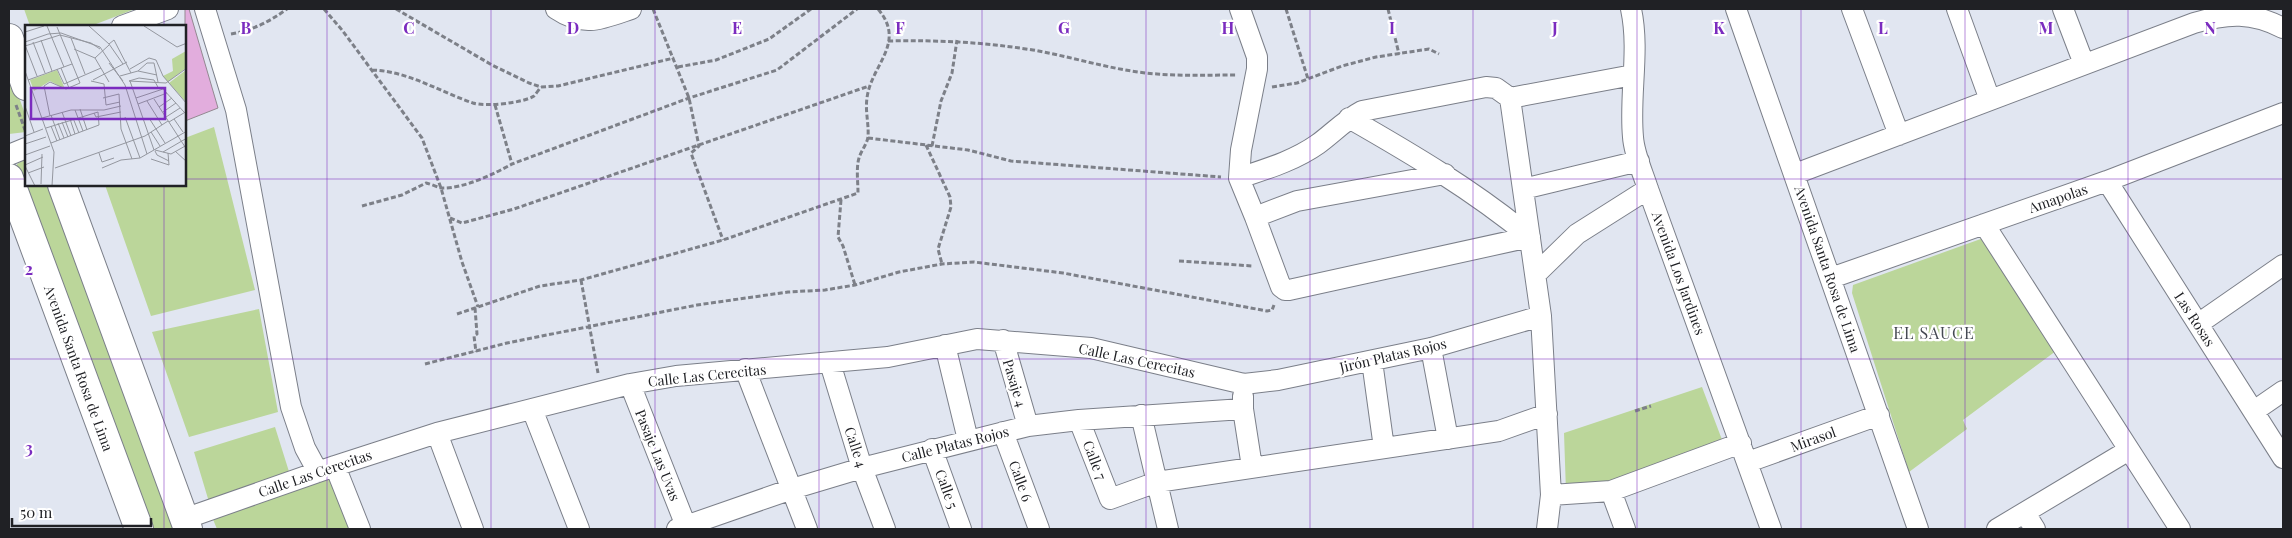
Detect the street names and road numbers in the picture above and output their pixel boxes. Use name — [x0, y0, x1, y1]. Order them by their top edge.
street label: Amapolas — [2025, 179, 2090, 217]
street label: Avenida Santa Rosa de Lima — [1790, 182, 1866, 355]
street label: Avenida Los Jardines — [1647, 208, 1710, 337]
street label: Avenida Santa Rosa de Lima — [40, 281, 118, 454]
street label: Las Rosas — [2170, 288, 2220, 350]
street label: Jirón Platas Rojos — [1337, 333, 1448, 377]
street label: Calle Las Cerecitas — [1077, 338, 1197, 382]
street label: Pasaje 4 — [999, 357, 1031, 409]
street label: Calle Las Cerecitas — [647, 359, 767, 391]
street label: Pasaje Las Uvas — [631, 406, 685, 504]
street label: Calle Platas Rojos — [899, 421, 1011, 467]
street label: Mirasol — [1788, 422, 1838, 456]
street label: Calle 4 — [841, 424, 871, 470]
street label: Calle 7 — [1079, 438, 1111, 483]
street label: Calle Las Cerecitas — [256, 445, 374, 501]
street label: Calle 6 — [1005, 458, 1037, 504]
street label: Calle 5 — [931, 467, 963, 512]

